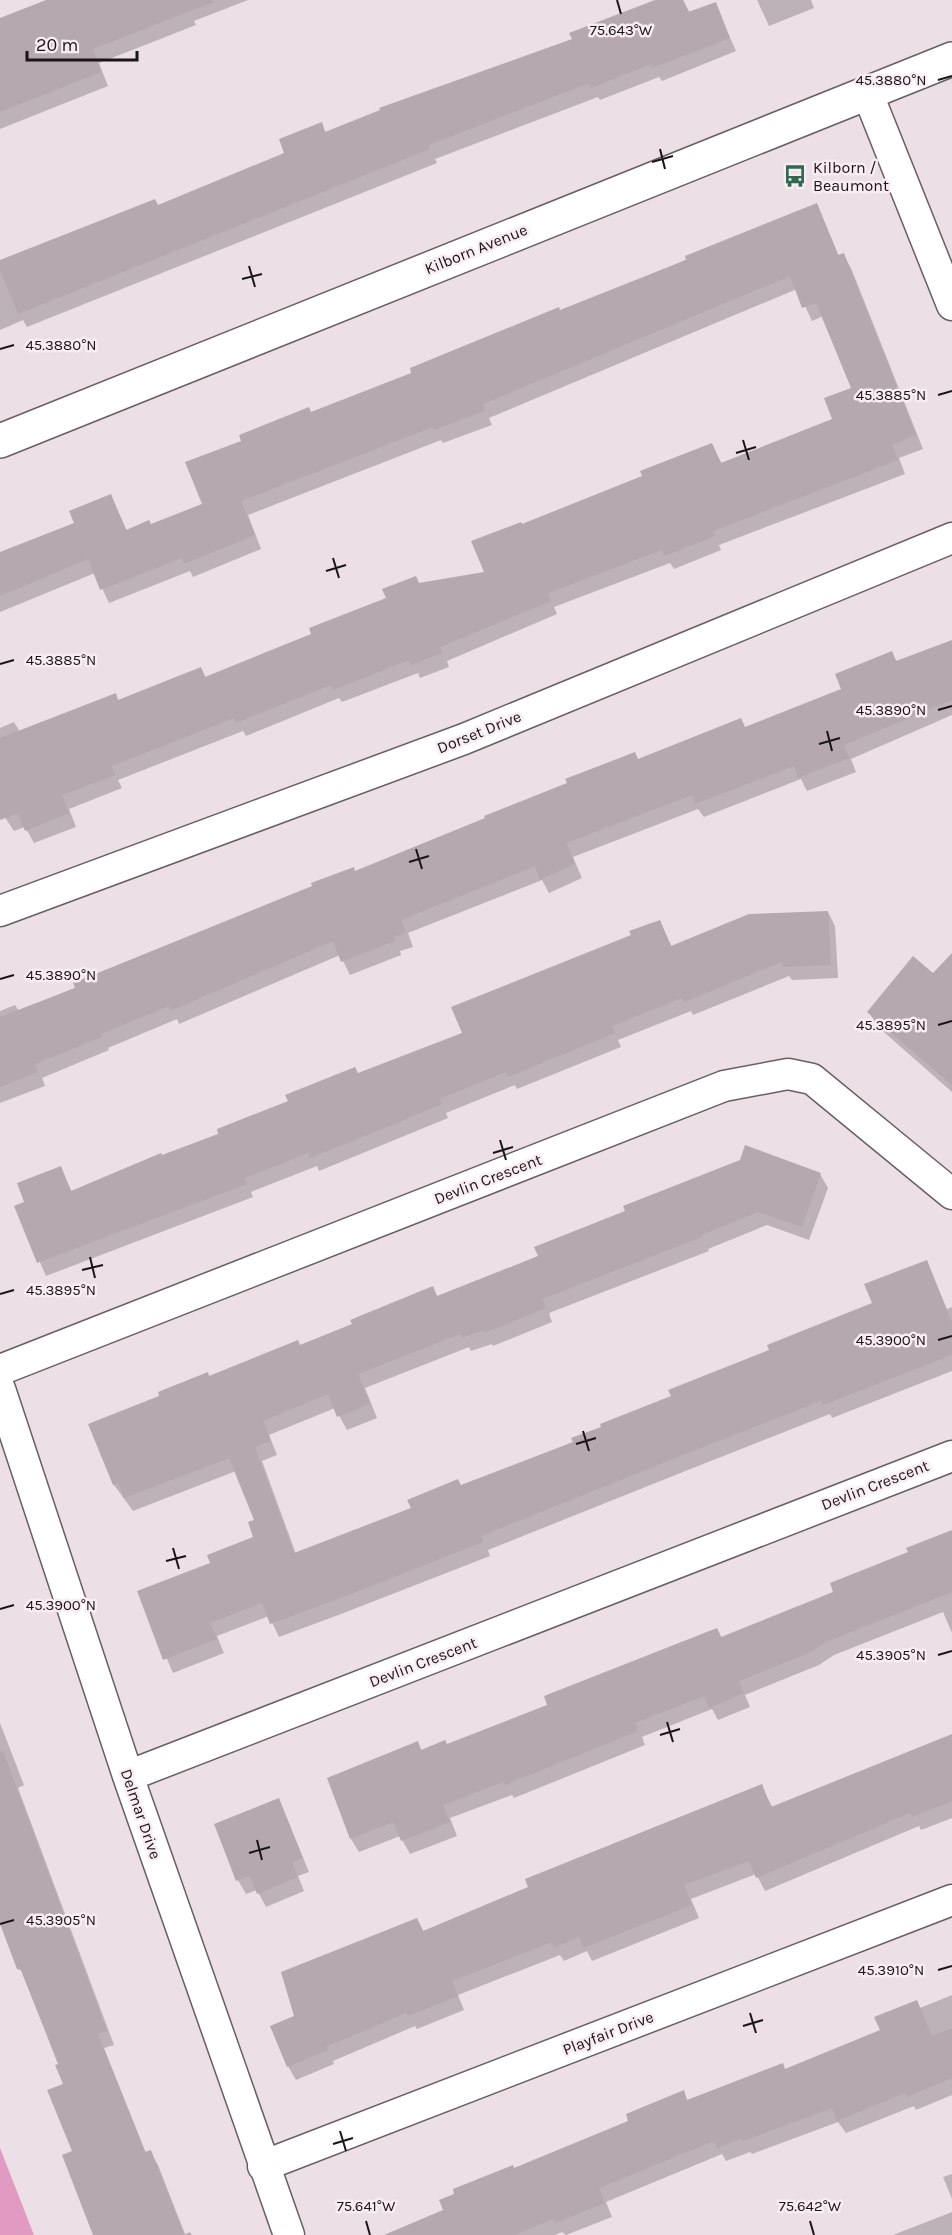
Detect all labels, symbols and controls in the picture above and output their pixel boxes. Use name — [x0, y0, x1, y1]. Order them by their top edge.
text: 75.643°W — [590, 21, 653, 39]
scale bar — [27, 24, 136, 62]
text: 20 m — [36, 34, 78, 56]
text: 45.3880°N — [855, 71, 927, 89]
place label: Kilborn / Beaumont — [813, 158, 889, 195]
bus stop icon: Kilborn / Beaumont — [782, 163, 808, 189]
street label: Kilborn Avenue — [422, 220, 530, 278]
text: 45.3880°N — [25, 336, 97, 354]
text: 45.3885°N — [856, 386, 926, 404]
text: 45.3885°N — [26, 651, 96, 669]
text: 45.3890°N — [856, 701, 926, 719]
street label: Dorset Drive — [434, 707, 524, 757]
text: 45.3890°N — [26, 966, 96, 984]
text: 45.3895°N — [856, 1016, 926, 1034]
street label: Devlin Crescent — [431, 1150, 545, 1208]
text: 45.3895°N — [26, 1281, 96, 1299]
text: 45.3900°N — [856, 1331, 926, 1349]
street label: Devlin Crescent — [818, 1456, 932, 1514]
text: 45.3900°N — [26, 1596, 96, 1614]
street label: Devlin Crescent — [366, 1633, 480, 1691]
text: 45.3905°N — [856, 1646, 926, 1664]
street label: Delmar Drive — [117, 1766, 165, 1862]
text: 45.3905°N — [26, 1911, 96, 1929]
text: 45.3910°N — [858, 1961, 924, 1979]
street label: Playfair Drive — [560, 2007, 656, 2059]
text: 75.641°W — [337, 2197, 396, 2215]
text: 75.642°W — [779, 2197, 842, 2215]

